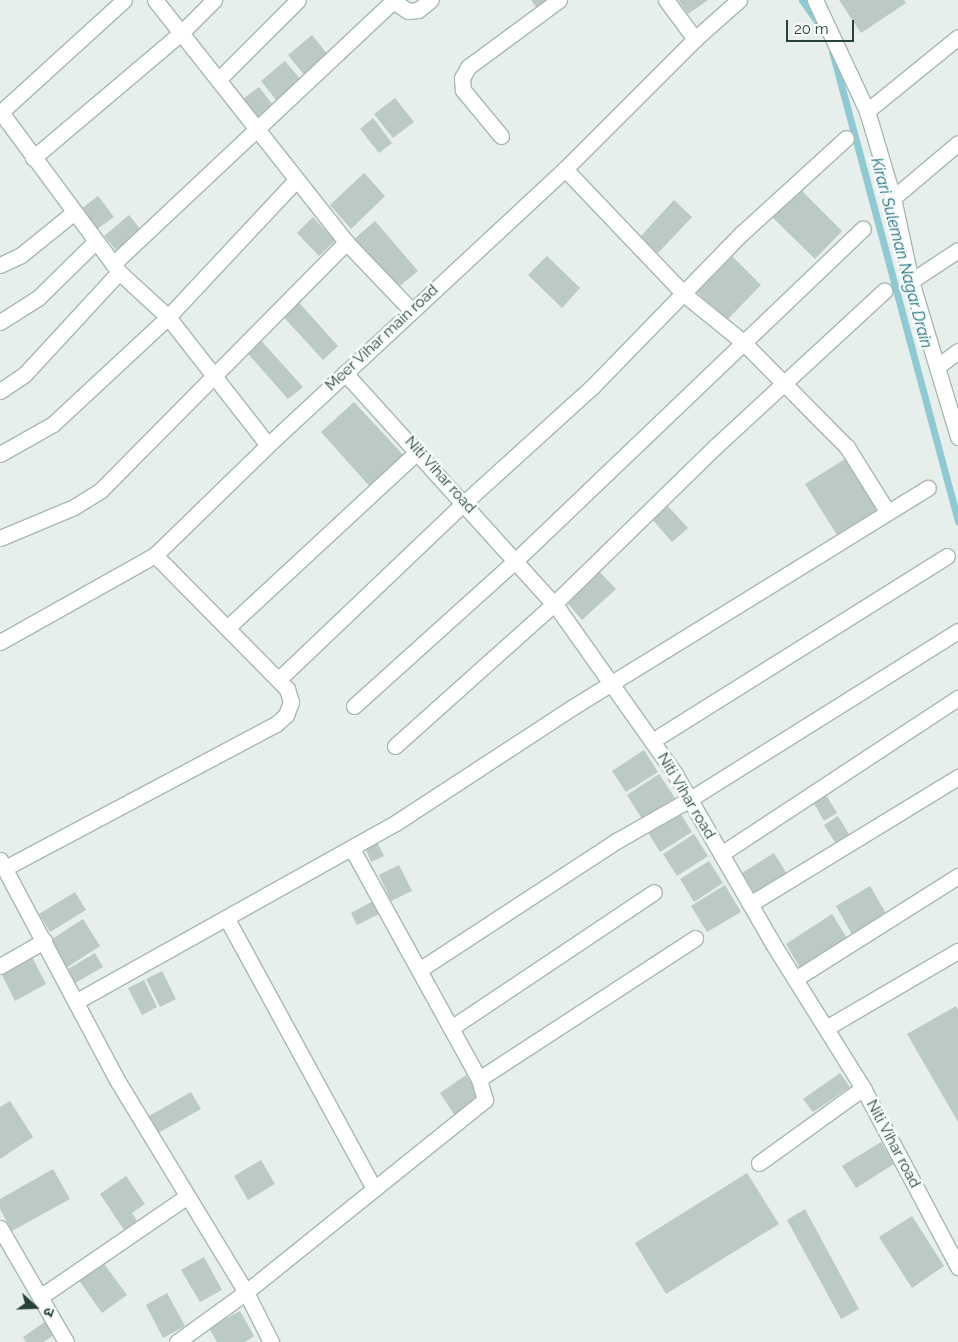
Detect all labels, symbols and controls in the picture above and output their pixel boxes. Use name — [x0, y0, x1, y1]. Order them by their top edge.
scale bar — [788, 10, 856, 42]
text: 20 m — [794, 20, 829, 38]
water label: Kirari Suleman Nagar Drain — [866, 156, 936, 350]
street label: Meer Vihar main road — [322, 281, 442, 395]
street label: Niti Vihar road — [401, 433, 479, 517]
street label: Niti Vihar road — [653, 749, 719, 843]
street label: Niti Vihar road — [862, 1097, 924, 1191]
north arrow — [10, 1282, 60, 1332]
text: उ — [40, 1306, 58, 1319]

